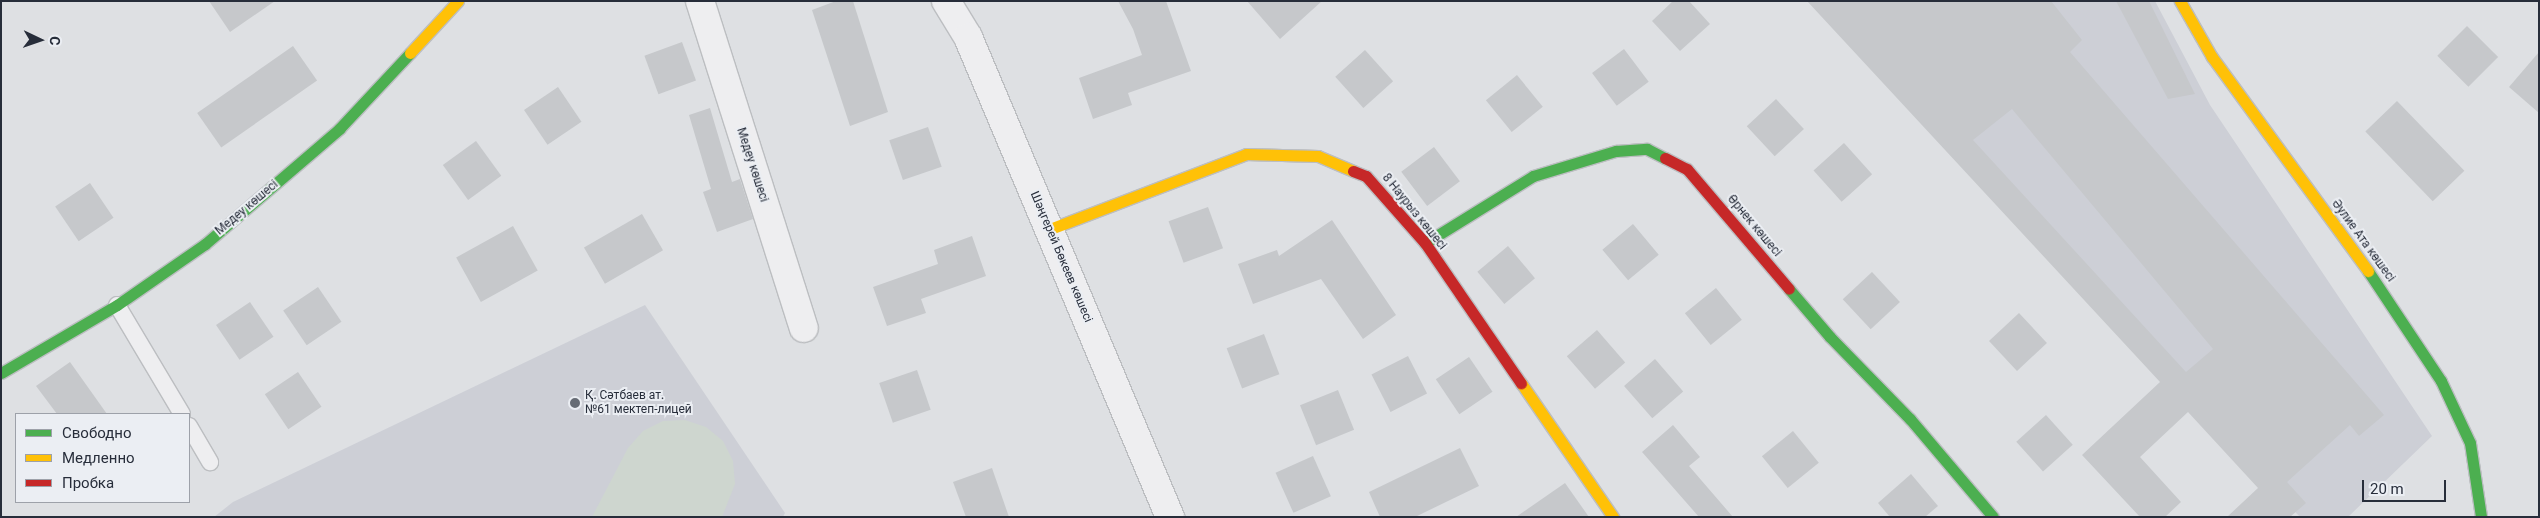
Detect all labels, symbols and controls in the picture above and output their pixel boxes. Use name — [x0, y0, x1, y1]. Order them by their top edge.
north arrow — [15, 15, 65, 65]
text: С — [47, 36, 63, 46]
street label: Медеу көшесі — [733, 126, 771, 204]
street label: 8 Наурыз көшесі — [1379, 171, 1449, 253]
street label: Медеу көшесі — [213, 178, 281, 238]
street label: Шәңгерей Бөкеев көшесі — [1027, 189, 1095, 325]
street label: Өрнек көшесі — [1724, 192, 1784, 260]
street label: Әулие Ата көшесі — [2328, 197, 2398, 285]
place label: Қ. Сәтбаев ат. №61 мектеп-лицей — [585, 389, 692, 417]
marker: Қ. Сәтбаев ат. №61 мектеп-лицей — [569, 397, 581, 409]
legend — [15, 413, 190, 503]
text: Свободно — [62, 424, 131, 442]
text: Медленно — [62, 449, 135, 467]
scale bar — [2365, 470, 2449, 502]
text: Пробка — [62, 474, 114, 492]
text: 20 m — [2370, 480, 2404, 498]

